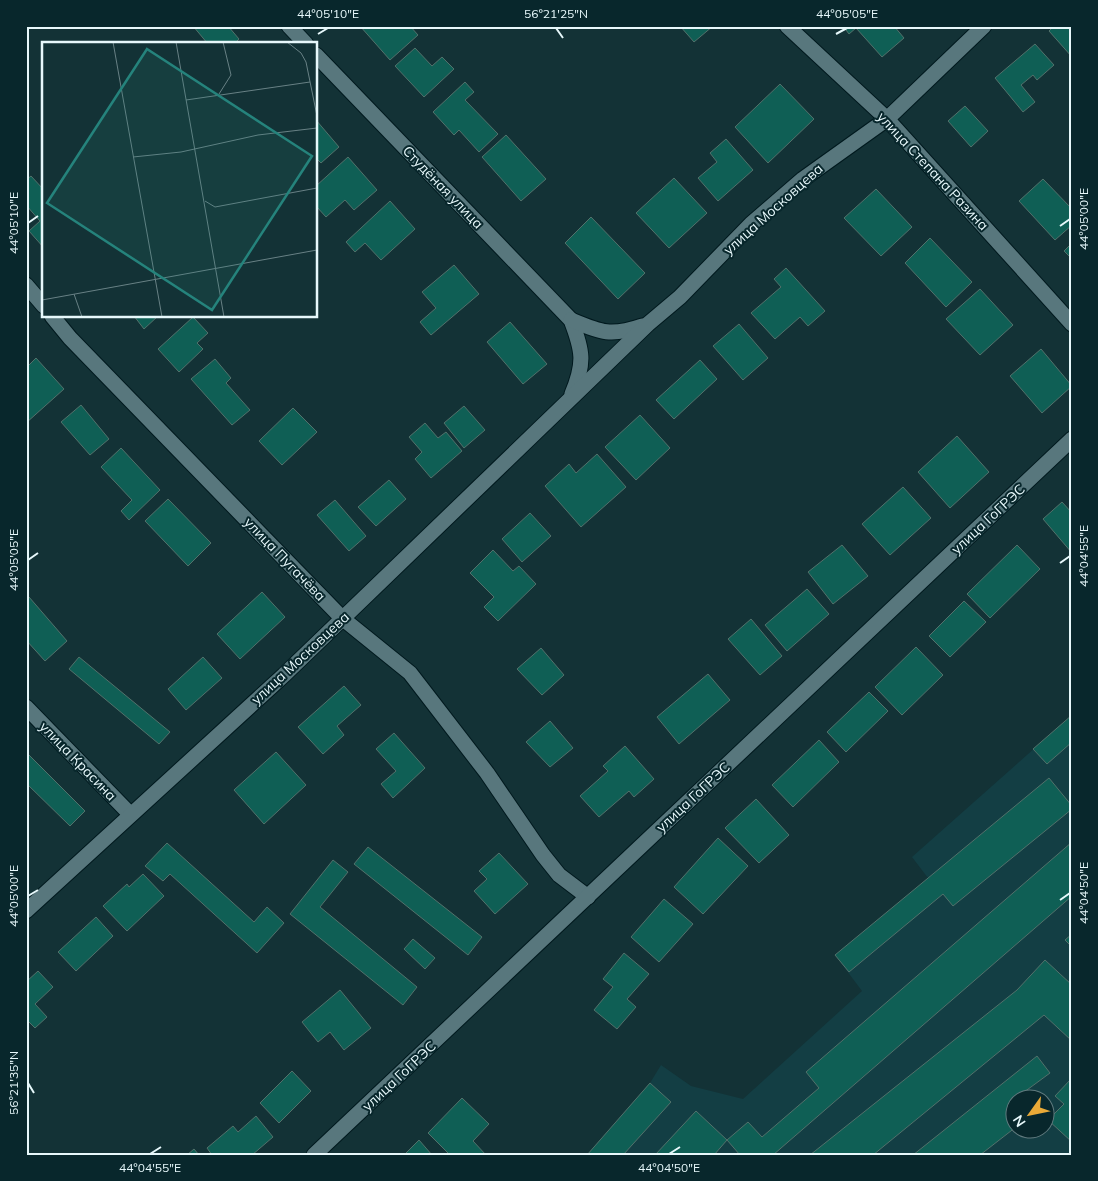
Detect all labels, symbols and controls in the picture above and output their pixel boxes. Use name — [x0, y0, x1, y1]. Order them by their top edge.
text: 44°05'10"E — [297, 6, 359, 21]
text: 56°21'25"N — [524, 6, 588, 21]
text: 44°05'05"E — [816, 6, 878, 21]
inset map — [42, 42, 318, 318]
street label: улица Степана Разина — [873, 108, 993, 234]
street label: Студёная улица — [399, 142, 487, 232]
street label: улица Московцева — [719, 160, 827, 258]
text: 44°05'00"E — [1076, 188, 1091, 250]
text: 44°05'10"E — [6, 192, 21, 254]
street label: улица ГоГРЭС — [947, 480, 1029, 558]
street label: улица Пугачёва — [240, 513, 330, 605]
text: 44°04'55"E — [1076, 525, 1091, 587]
text: 44°05'05"E — [6, 529, 21, 591]
street label: улица Московцева — [247, 608, 353, 708]
street label: улица Красина — [36, 718, 120, 804]
street label: улица ГоГРЭС — [652, 758, 734, 836]
text: 44°04'50"E — [1076, 862, 1091, 924]
text: 44°05'00"E — [6, 865, 21, 927]
street label: улица ГоГРЭС — [358, 1037, 440, 1115]
text: 56°21'35"N — [6, 1051, 21, 1115]
north arrow — [1006, 1088, 1056, 1138]
text: N — [1009, 1112, 1030, 1130]
text: 44°04'55"E — [119, 1160, 181, 1175]
text: 44°04'50"E — [638, 1160, 700, 1175]

